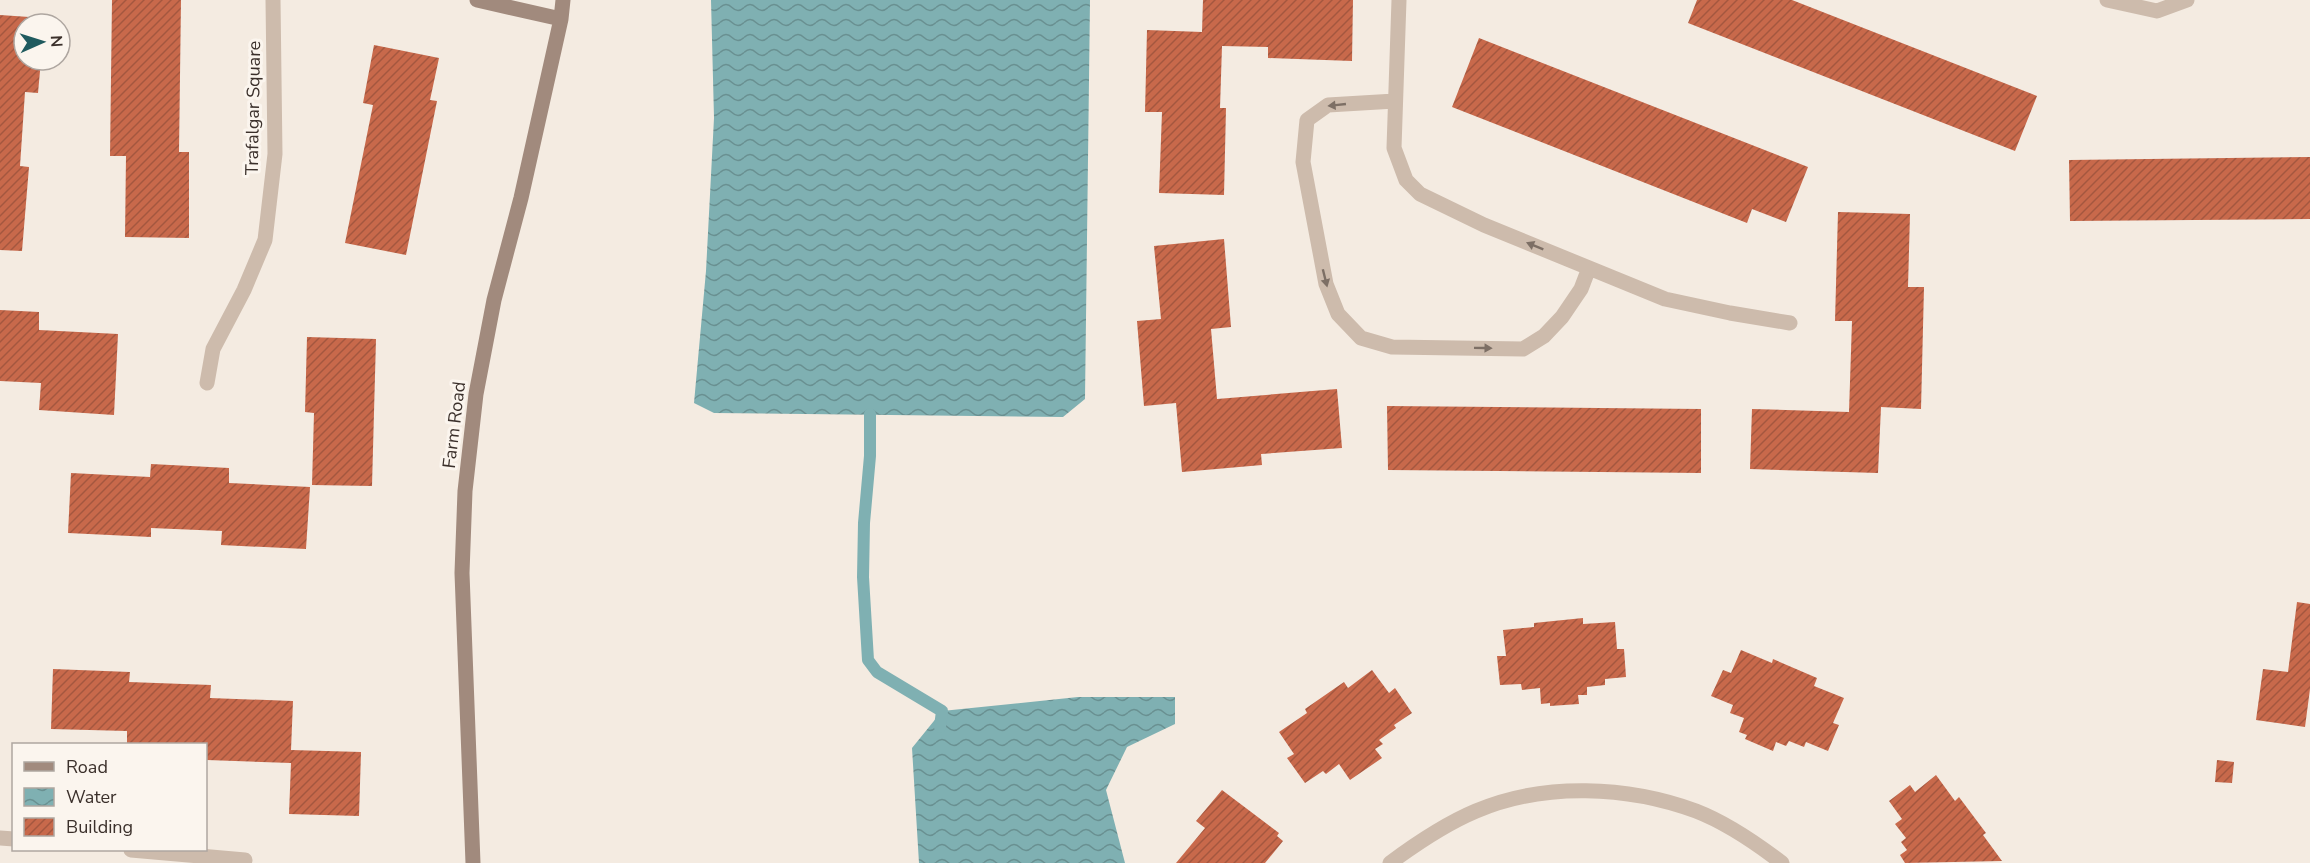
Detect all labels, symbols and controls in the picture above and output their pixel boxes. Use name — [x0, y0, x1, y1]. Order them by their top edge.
north arrow — [12, 12, 72, 72]
text: N — [45, 35, 67, 48]
street label: Trafalgar Square — [240, 41, 266, 175]
one-way arrow — [1327, 100, 1346, 110]
one-way arrow — [1526, 241, 1544, 250]
one-way arrow — [1321, 269, 1331, 287]
one-way arrow — [1473, 344, 1492, 353]
street label: Farm Road — [437, 380, 471, 470]
legend — [12, 743, 207, 851]
text: Road — [66, 755, 108, 779]
text: Water — [66, 785, 117, 809]
text: Building — [66, 815, 133, 839]

